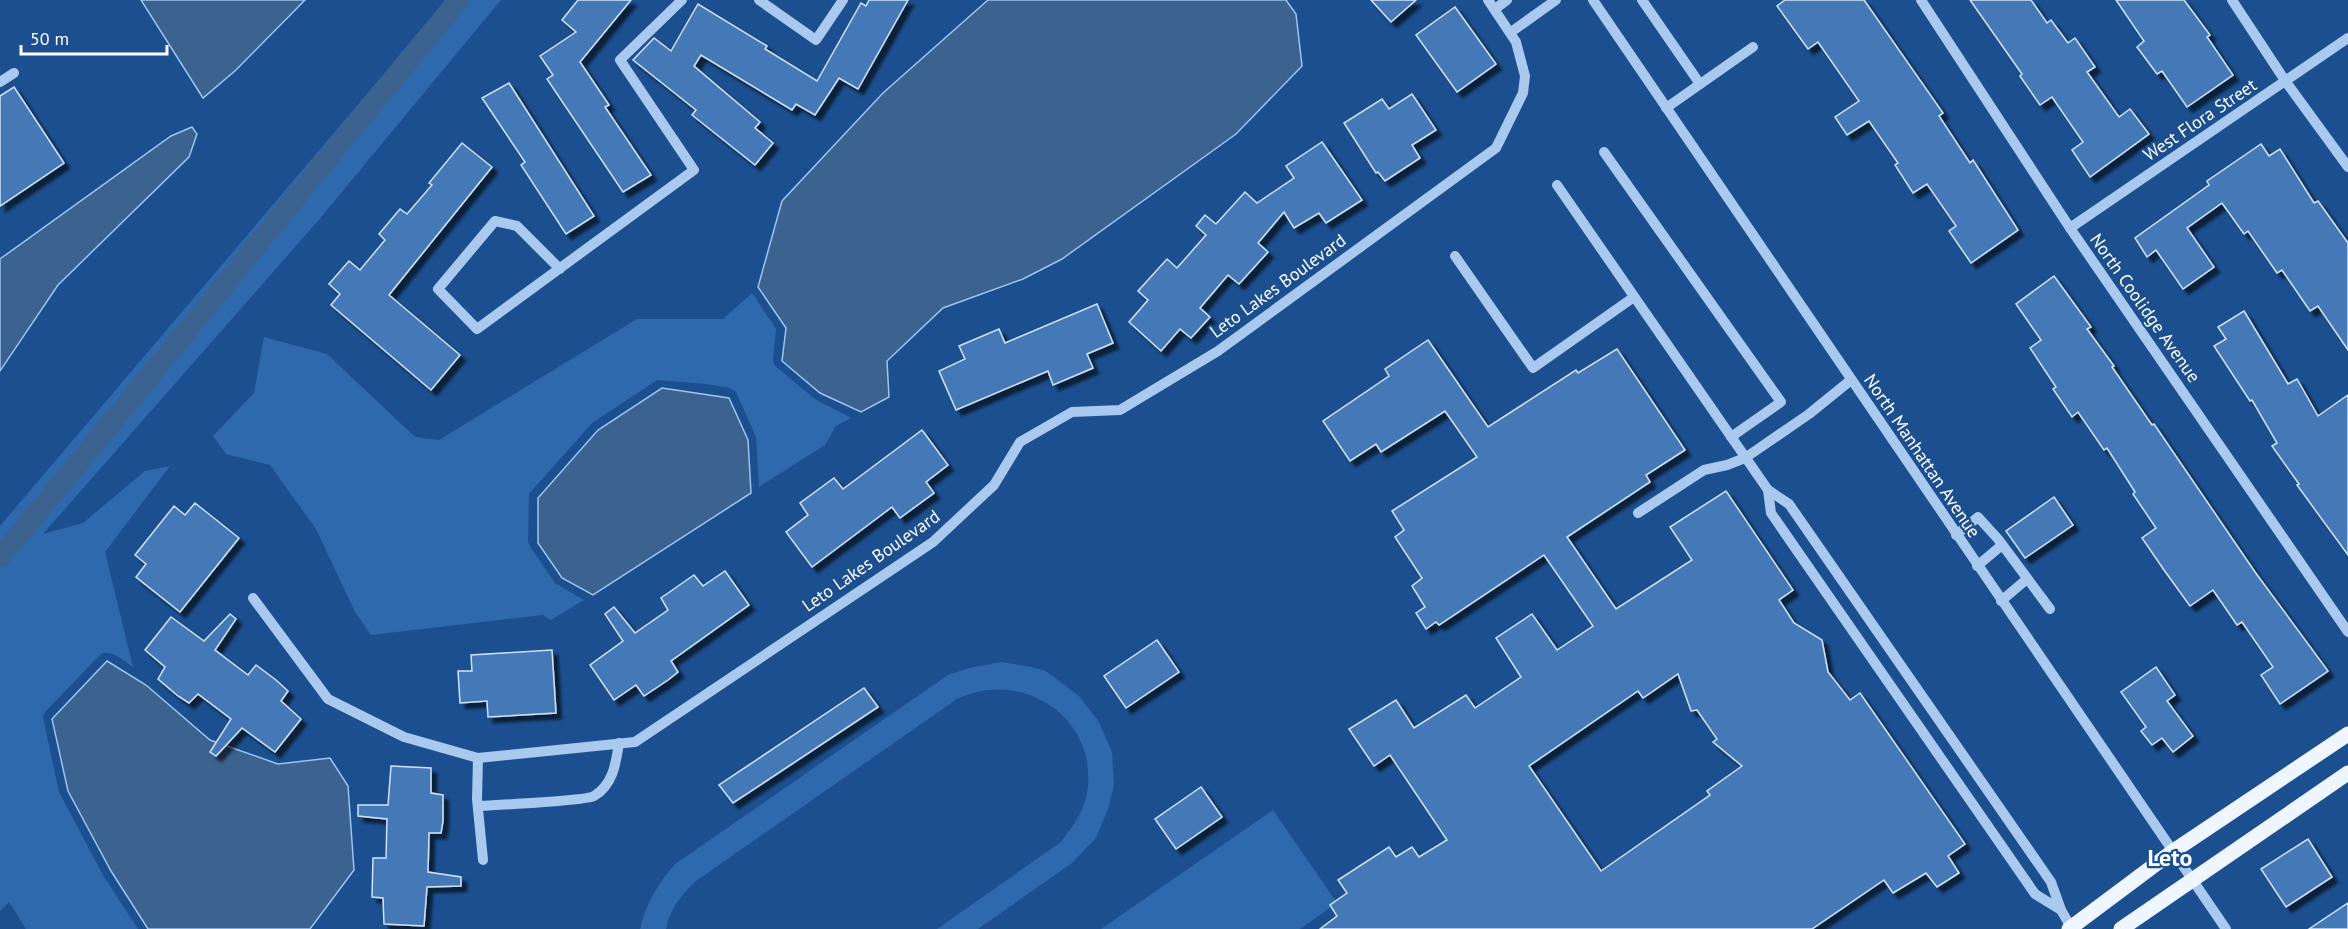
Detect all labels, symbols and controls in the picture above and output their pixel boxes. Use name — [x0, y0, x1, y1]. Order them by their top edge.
scale bar — [21, 18, 166, 56]
text: 50 m — [30, 27, 69, 50]
street label: West Flora Street — [2139, 73, 2261, 166]
street label: Leto Lakes Boulevard — [1205, 228, 1350, 343]
street label: North Coolidge Avenue — [2085, 229, 2206, 387]
street label: North Manhattan Avenue — [1859, 370, 1986, 542]
street label: Leto Lakes Boulevard — [797, 504, 944, 617]
district label: Leto — [2148, 842, 2193, 873]

